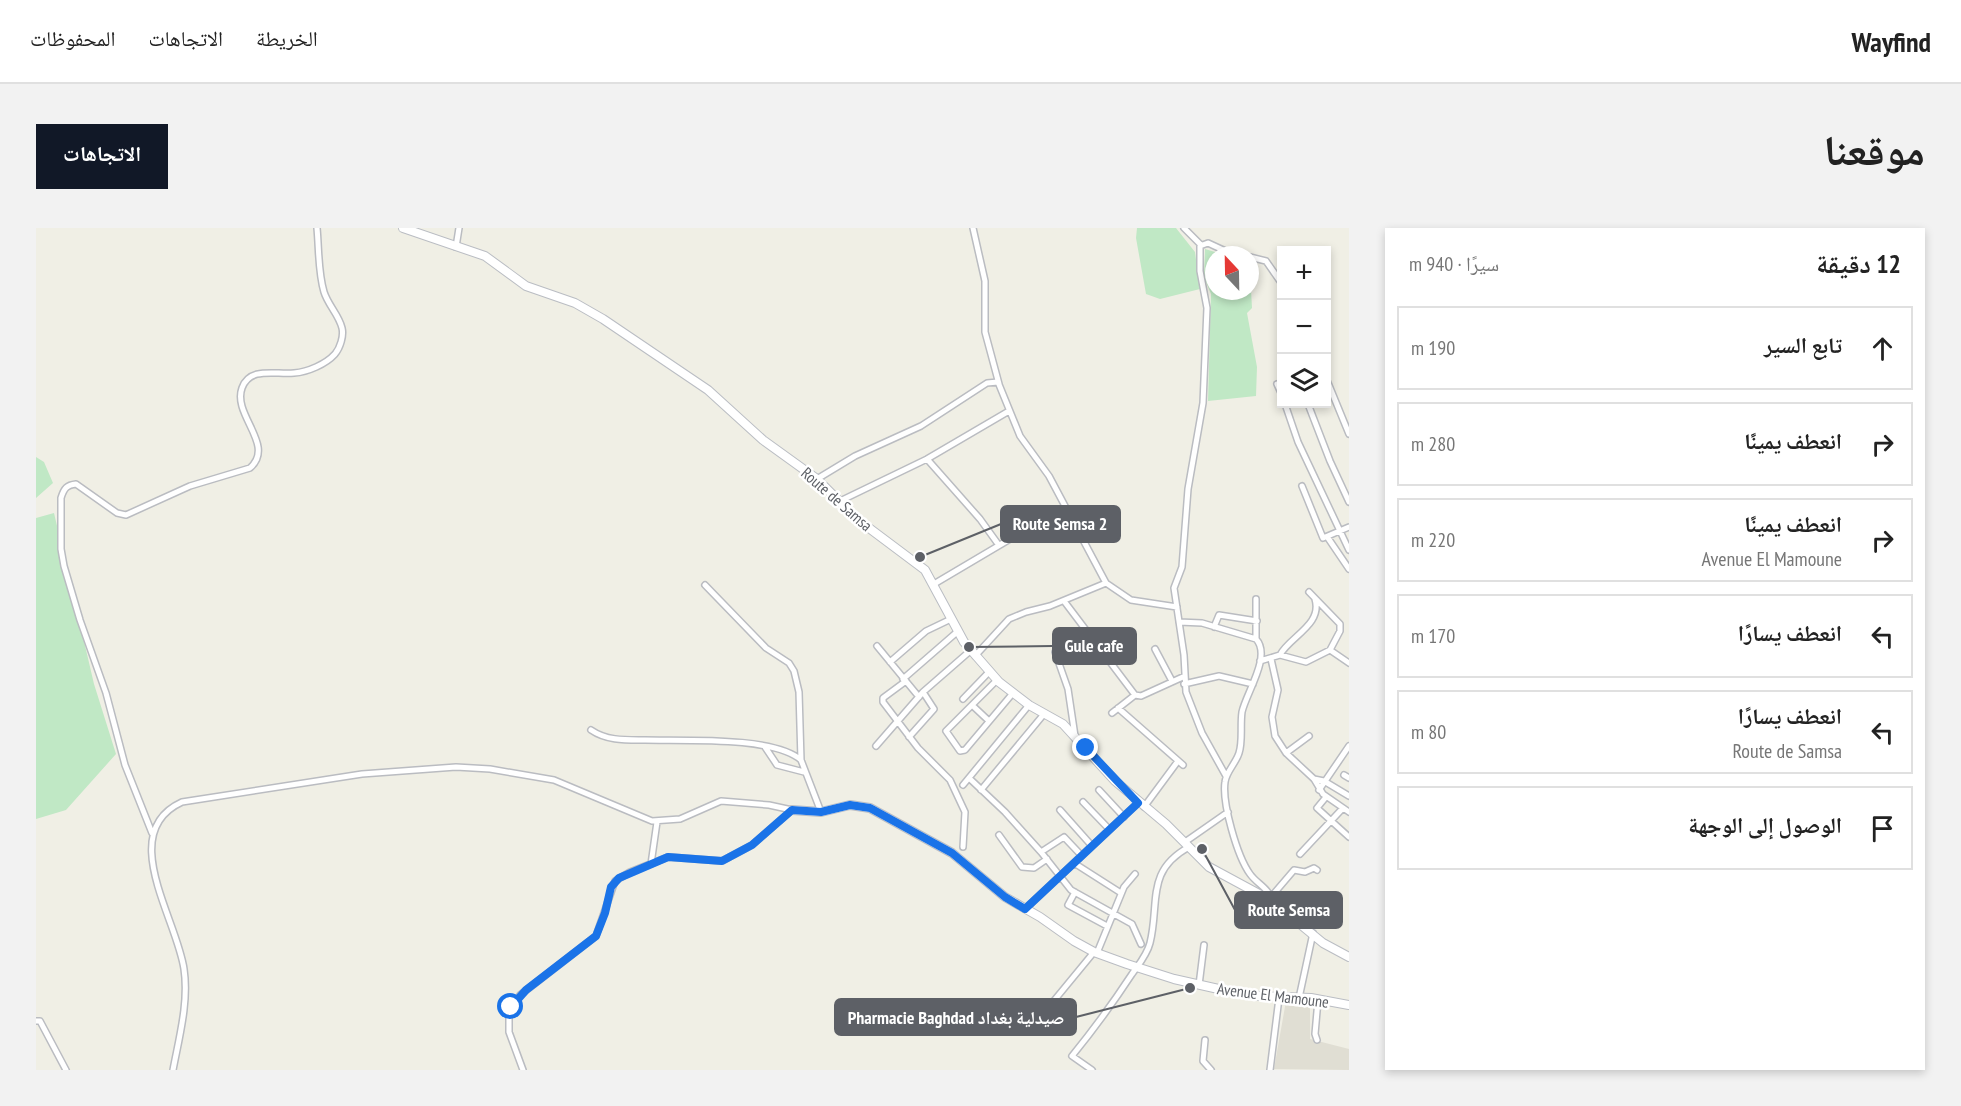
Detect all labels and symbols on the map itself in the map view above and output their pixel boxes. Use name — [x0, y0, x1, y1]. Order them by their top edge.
north arrow — [1205, 246, 1259, 300]
street label: Route de Samsa — [797, 463, 877, 535]
callout: Route Semsa 2 — [1001, 506, 1120, 542]
text: Route Semsa 2 — [1013, 512, 1107, 535]
callout: Gule cafe — [1053, 628, 1136, 664]
text: Gule cafe — [1064, 634, 1124, 657]
route end — [1072, 734, 1098, 760]
callout: Route Semsa — [1235, 892, 1342, 928]
text: Route Semsa — [1248, 898, 1330, 921]
street label: Avenue El Mamoune — [1216, 978, 1330, 1012]
route start — [497, 993, 523, 1019]
callout: Pharmacie Baghdad صيدلية بغداد — [835, 999, 1076, 1035]
text: Pharmacie Baghdad صيدلية بغداد — [848, 1006, 1064, 1029]

